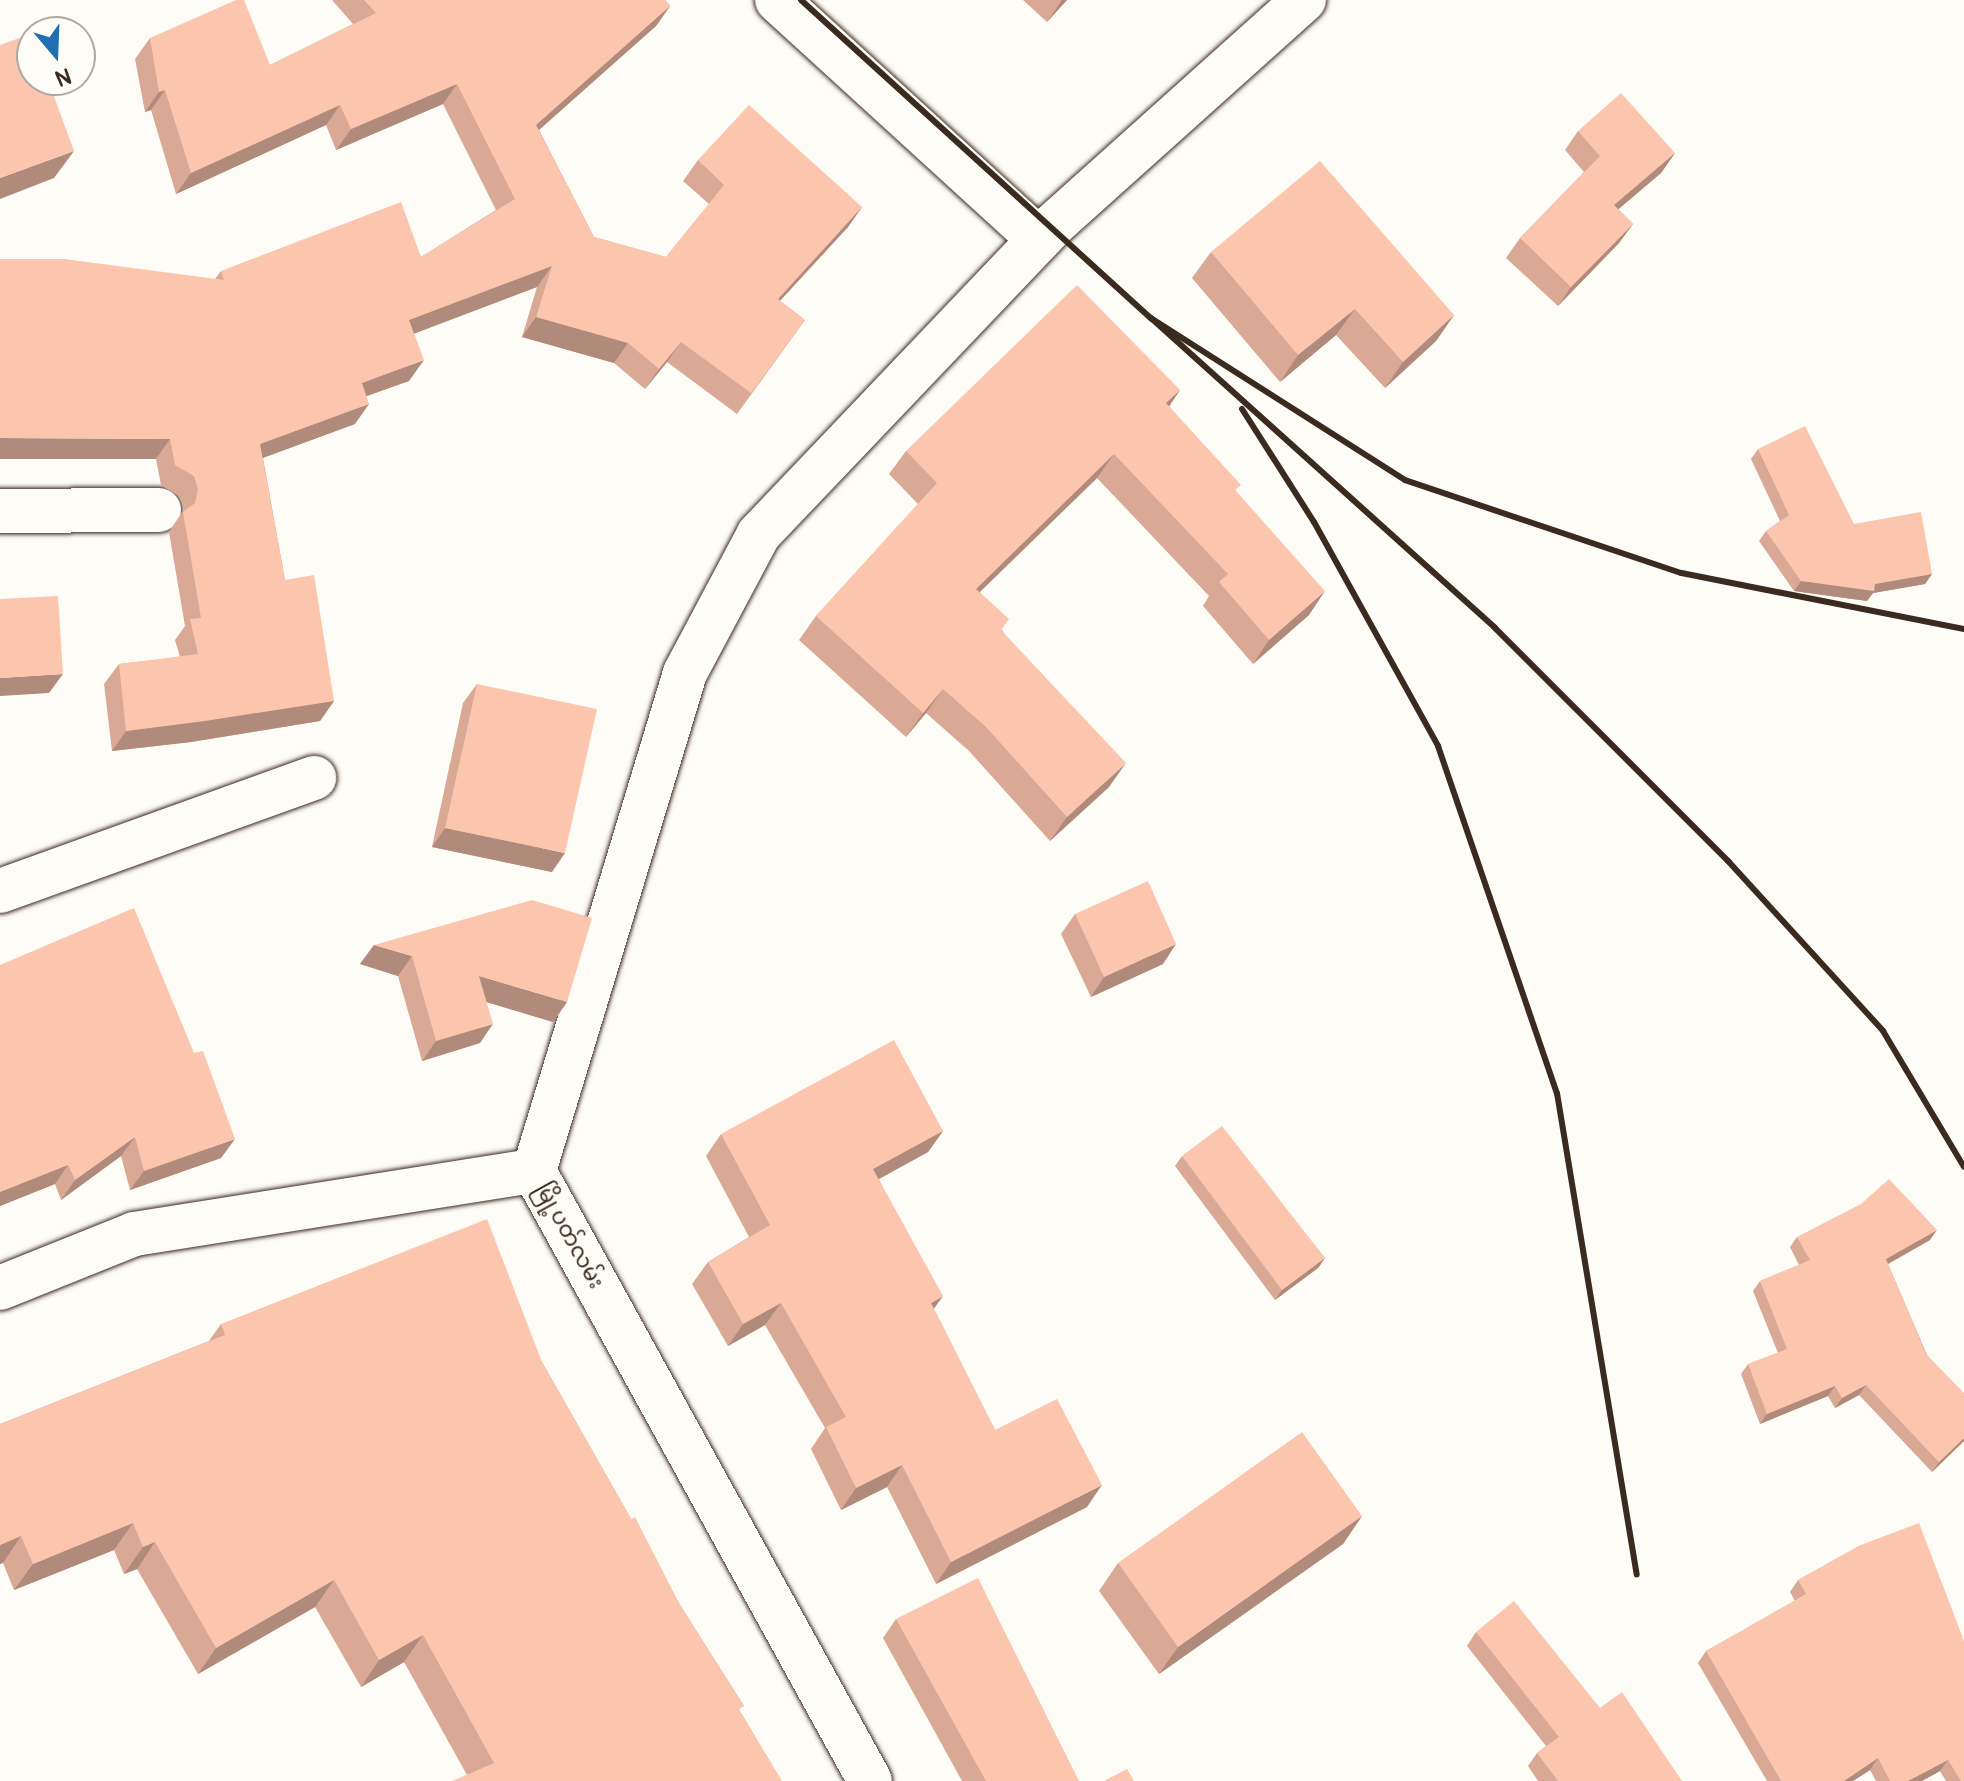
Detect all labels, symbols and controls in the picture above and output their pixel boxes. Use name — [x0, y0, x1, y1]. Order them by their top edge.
north arrow — [16, 16, 96, 96]
text: N — [52, 61, 75, 92]
street label: မြို့ပတ်လမ်း — [529, 1178, 609, 1294]

